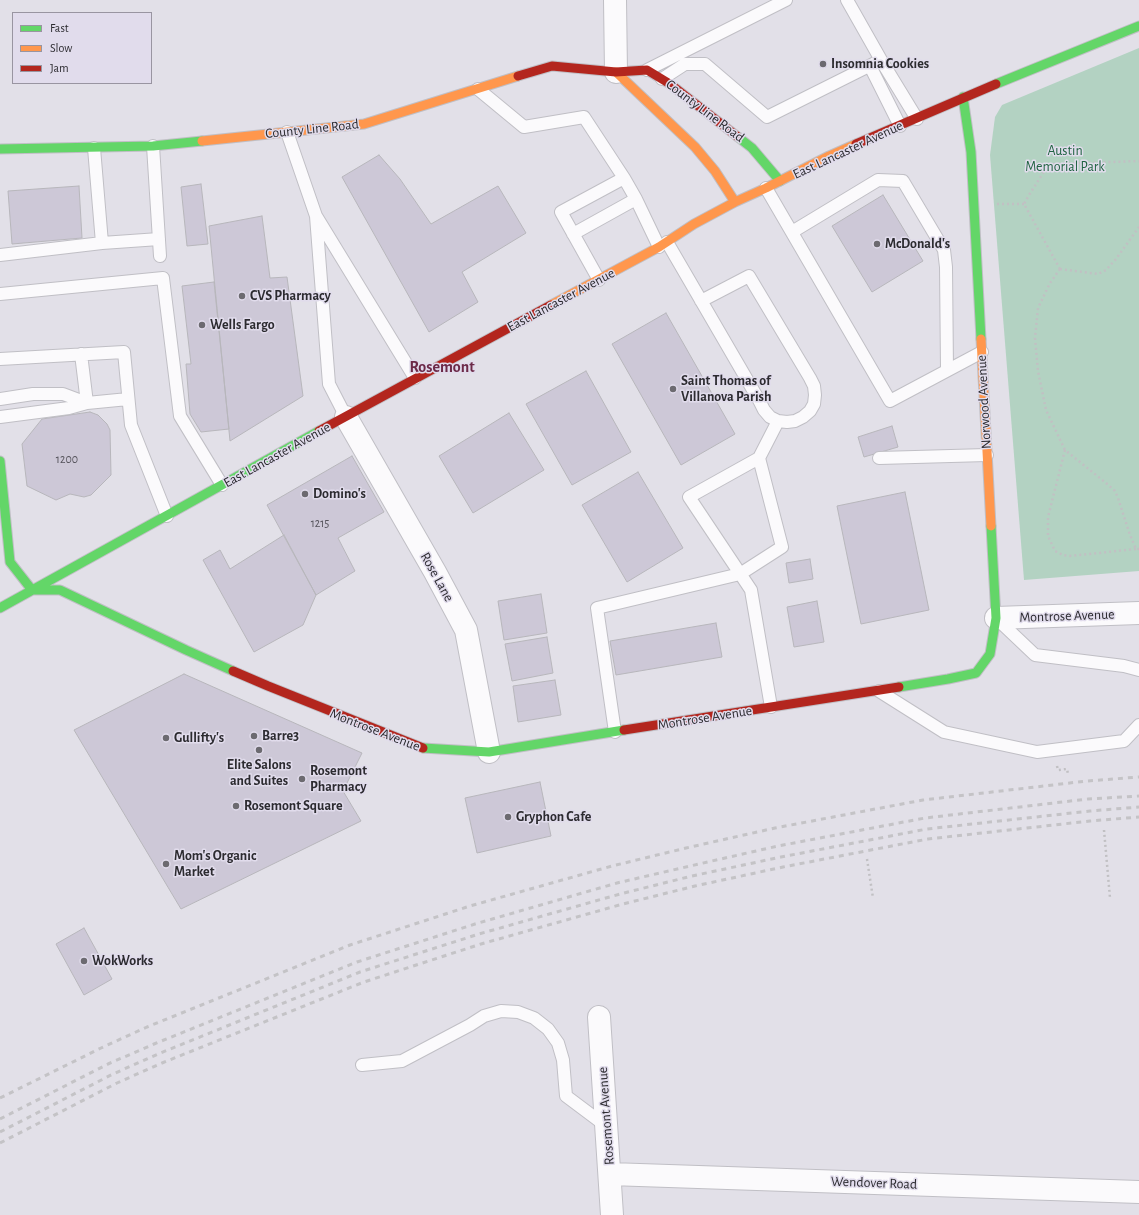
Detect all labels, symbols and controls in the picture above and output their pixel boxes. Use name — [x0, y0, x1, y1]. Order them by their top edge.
legend — [12, 12, 152, 84]
text: Fast — [50, 22, 69, 34]
text: Slow — [50, 42, 72, 54]
place label: Insomnia Cookies — [831, 56, 929, 72]
marker: Insomnia Cookies — [818, 59, 828, 69]
text: Jam — [50, 62, 69, 74]
street label: County Line Road — [662, 76, 748, 146]
street label: County Line Road — [264, 116, 360, 142]
street label: East Lancaster Avenue — [790, 117, 906, 183]
park label: Austin Memorial Park — [1025, 143, 1105, 176]
place label: McDonald's — [885, 236, 950, 252]
marker: McDonald's — [872, 239, 882, 249]
street label: East Lancaster Avenue — [504, 265, 618, 335]
place label: CVS Pharmacy — [250, 288, 331, 304]
marker: CVS Pharmacy — [237, 291, 247, 301]
place label: Wells Fargo — [210, 317, 275, 333]
marker: Wells Fargo — [197, 320, 207, 330]
street label: Norwood Avenue — [973, 355, 995, 449]
district label: Rosemont — [409, 357, 475, 377]
place label: Saint Thomas of Villanova Parish — [681, 373, 771, 406]
marker: Saint Thomas of Villanova Parish — [668, 384, 678, 394]
street label: East Lancaster Avenue — [221, 419, 333, 491]
house number: 1200 — [56, 452, 78, 466]
place label: Domino's — [313, 486, 366, 502]
marker: Domino's — [300, 489, 310, 499]
house number: 1215 — [311, 516, 329, 530]
street label: Rose Lane — [417, 549, 457, 605]
street label: Montrose Avenue — [1019, 606, 1115, 626]
street label: Montrose Avenue — [657, 702, 753, 734]
street label: Montrose Avenue — [327, 705, 423, 755]
place label: Barre3 — [262, 728, 299, 744]
place label: Gullifty's — [174, 730, 224, 746]
marker: Barre3 — [249, 731, 259, 741]
marker: Gullifty's — [161, 733, 171, 743]
marker: Elite Salons and Suites — [254, 745, 264, 755]
place label: Elite Salons and Suites — [227, 757, 291, 790]
place label: Rosemont Pharmacy — [310, 763, 367, 796]
marker: Rosemont Pharmacy — [297, 774, 307, 784]
place label: Rosemont Square — [244, 798, 343, 814]
marker: Rosemont Square — [231, 801, 241, 811]
place label: Gryphon Cafe — [516, 809, 591, 825]
marker: Gryphon Cafe — [503, 812, 513, 822]
place label: Mom's Organic Market — [174, 848, 256, 880]
marker: Mom's Organic Market — [161, 859, 171, 869]
place label: WokWorks — [92, 953, 153, 969]
marker: WokWorks — [79, 956, 89, 966]
street label: Rosemont Avenue — [594, 1066, 618, 1166]
street label: Wendover Road — [831, 1173, 917, 1193]

